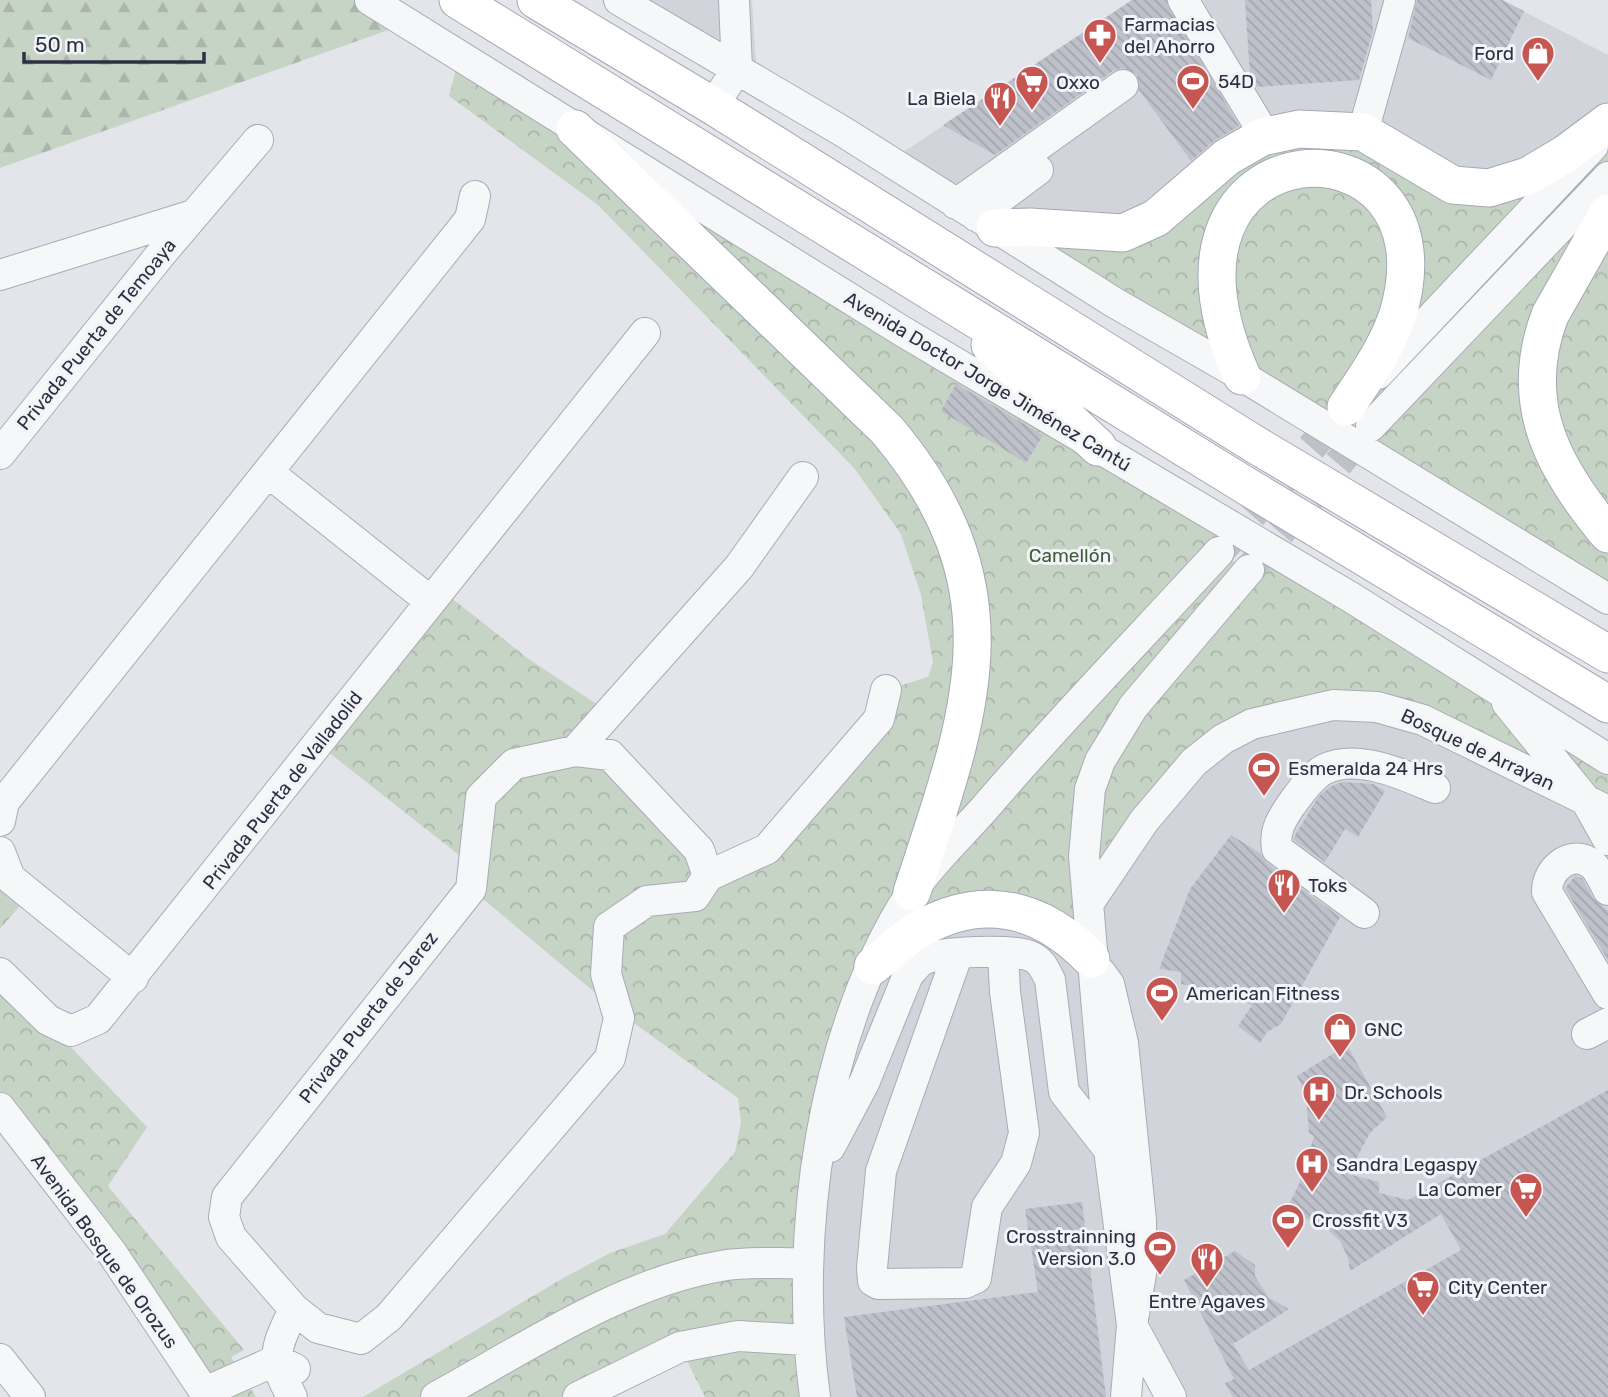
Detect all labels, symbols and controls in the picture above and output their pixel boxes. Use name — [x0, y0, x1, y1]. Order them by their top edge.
place label: Farmacias del Ahorro — [1124, 13, 1215, 58]
pharmacy icon: Farmacias del Ahorro — [1081, 16, 1119, 65]
scale bar — [24, 21, 205, 65]
text: 50 m — [35, 32, 85, 57]
shop icon: Ford — [1519, 34, 1557, 83]
place label: Ford — [1474, 42, 1514, 65]
sports icon: 54D — [1174, 62, 1212, 111]
supermarket icon: Oxxo — [1013, 63, 1051, 112]
place label: 54D — [1218, 70, 1254, 93]
place label: Oxxo — [1056, 71, 1100, 94]
restaurant icon: La Biela — [981, 79, 1019, 128]
place label: La Biela — [907, 87, 976, 110]
street label: Privada Puerta de Temoaya — [12, 234, 181, 435]
street label: Avenida Doctor Jorge Jiménez Cantú — [840, 286, 1135, 476]
park label: Camellón — [1029, 544, 1111, 567]
street label: Privada Puerta de Valladolid — [198, 686, 367, 894]
street label: Bosque de Arrayan — [1397, 704, 1558, 795]
sports icon: Esmeralda 24 Hrs — [1245, 749, 1283, 798]
place label: Esmeralda 24 Hrs — [1288, 757, 1443, 780]
restaurant icon: Toks — [1265, 866, 1303, 915]
place label: Toks — [1308, 874, 1347, 897]
street label: Privada Puerta de Jerez — [294, 927, 443, 1108]
sports icon: American Fitness — [1143, 974, 1181, 1023]
place label: American Fitness — [1186, 982, 1340, 1005]
shop icon: GNC — [1321, 1010, 1359, 1059]
place label: GNC — [1364, 1018, 1403, 1041]
hospital icon: Dr. Schools — [1300, 1073, 1338, 1122]
place label: Dr. Schools — [1344, 1081, 1443, 1104]
hospital icon: Sandra Legaspy — [1293, 1145, 1331, 1194]
street label: Avenida Bosque de Orozus — [26, 1149, 183, 1353]
place label: Sandra Legaspy — [1336, 1153, 1477, 1176]
supermarket icon: La Comer — [1507, 1170, 1545, 1219]
place label: La Comer — [1418, 1178, 1503, 1201]
sports icon: Crossfit V3 — [1269, 1201, 1307, 1250]
place label: Crossfit V3 — [1312, 1209, 1408, 1232]
place label: Crosstrainning Version 3.0 — [1006, 1225, 1136, 1270]
sports icon: Crosstrainning Version 3.0 — [1141, 1228, 1179, 1277]
restaurant icon: Entre Agaves — [1188, 1240, 1226, 1289]
supermarket icon: City Center — [1404, 1268, 1442, 1317]
place label: City Center — [1448, 1276, 1548, 1299]
place label: Entre Agaves — [1149, 1290, 1265, 1313]

